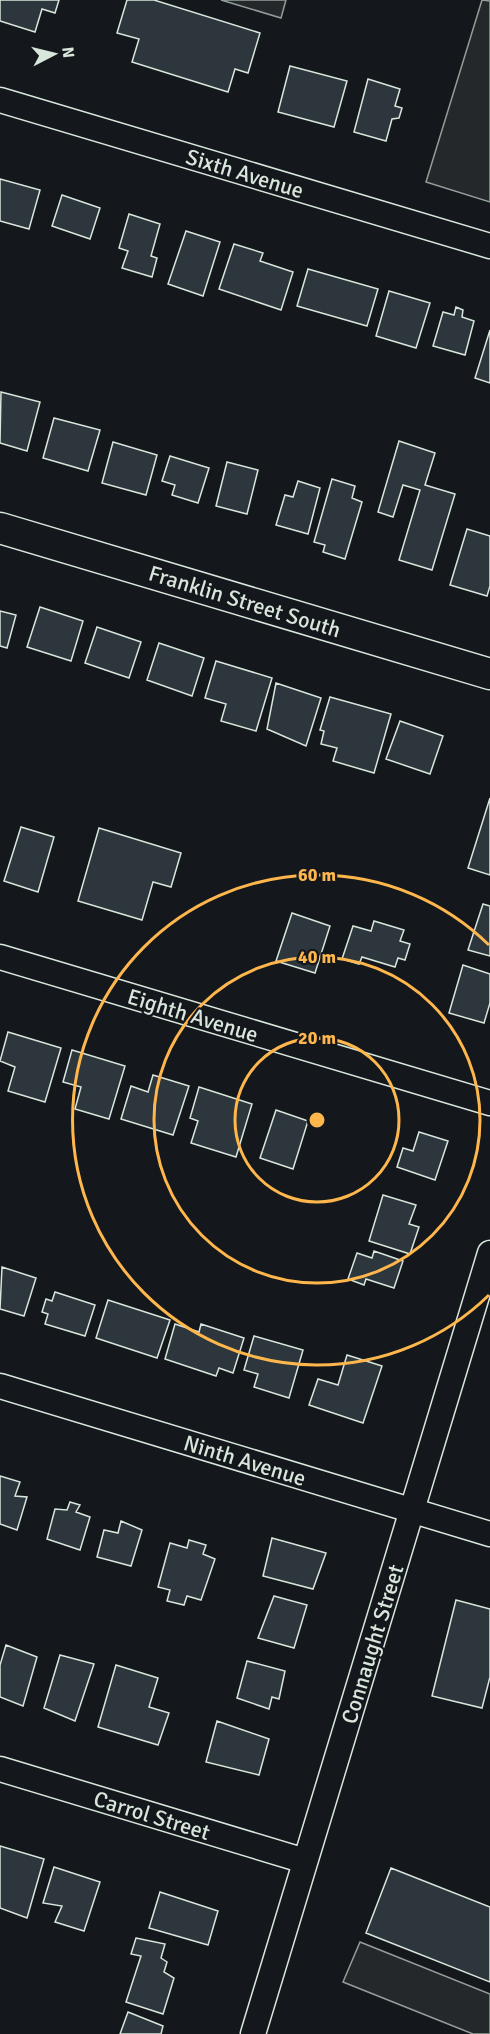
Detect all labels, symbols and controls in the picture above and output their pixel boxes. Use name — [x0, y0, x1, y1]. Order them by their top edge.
north arrow — [24, 24, 84, 84]
text: N — [57, 46, 78, 59]
street label: Sixth Avenue — [183, 143, 307, 204]
street label: Franklin Street South — [146, 559, 344, 644]
text: 60 m — [298, 864, 336, 886]
text: 40 m — [298, 946, 336, 968]
street label: Eighth Avenue — [124, 983, 262, 1048]
text: 20 m — [298, 1027, 336, 1049]
centre of rings — [307, 1110, 327, 1130]
street label: Ninth Avenue — [181, 1429, 309, 1492]
street label: Connaught Street — [335, 1561, 410, 1727]
street label: Carrol Street — [90, 1785, 214, 1846]

